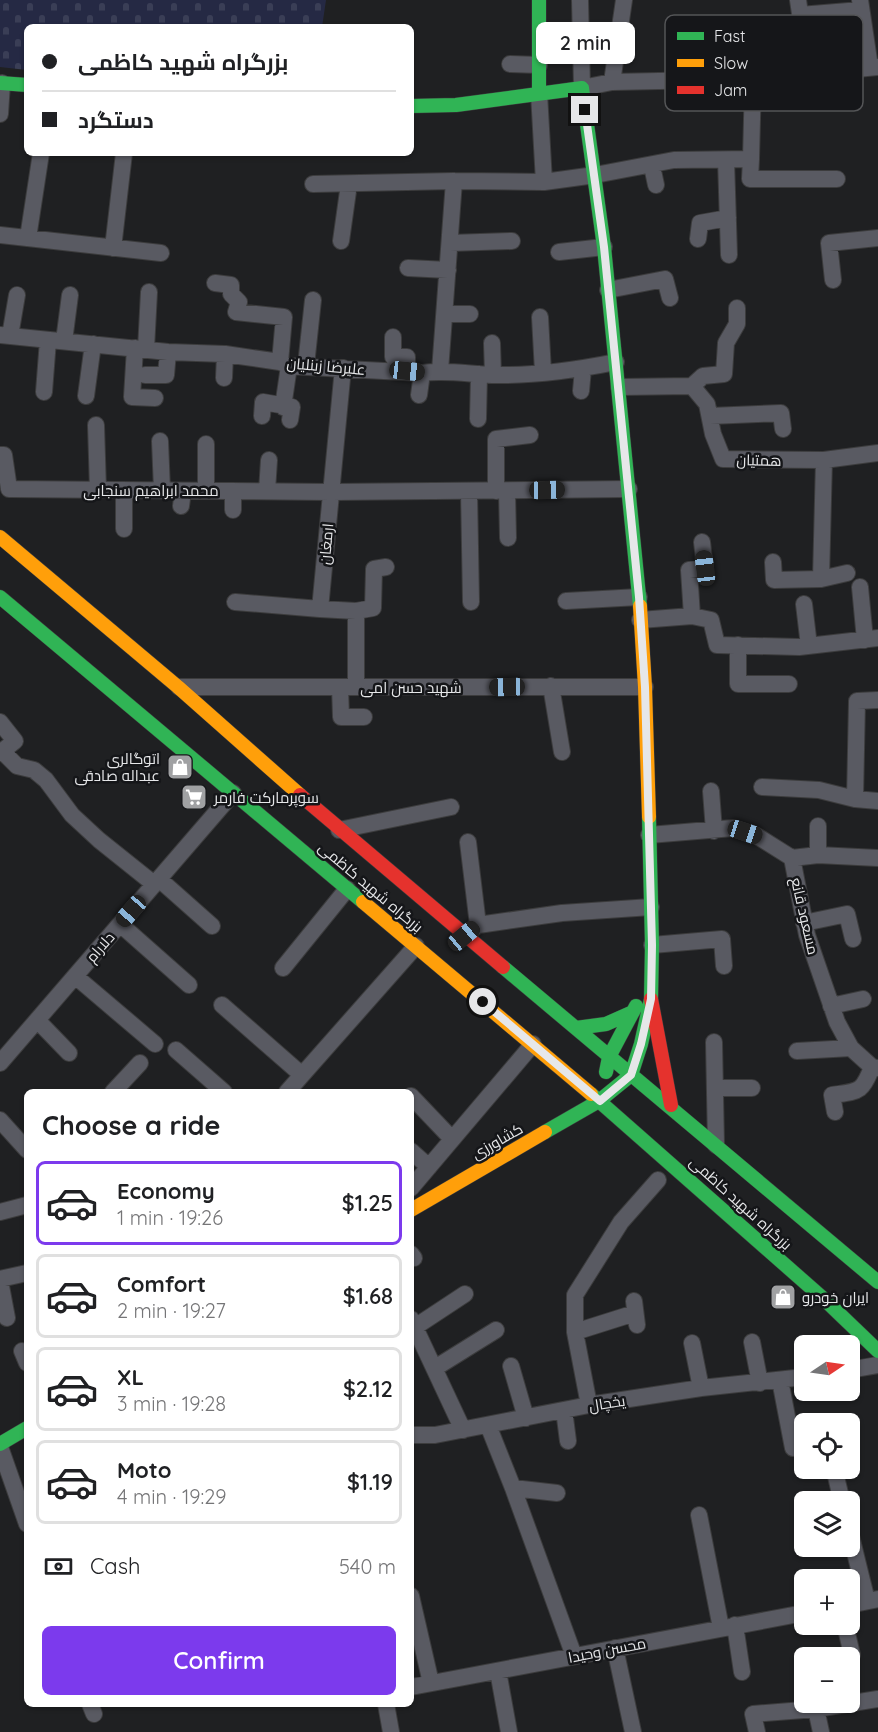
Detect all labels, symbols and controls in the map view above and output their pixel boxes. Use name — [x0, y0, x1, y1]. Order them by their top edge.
legend — [665, 15, 863, 111]
callout: 2 min — [536, 23, 634, 65]
text: Fast — [714, 26, 745, 46]
text: 2 min — [560, 30, 611, 55]
text: بزرگراه شهید کاظمی — [78, 48, 288, 76]
text: Slow — [714, 53, 748, 73]
text: Jam — [714, 80, 747, 100]
route end — [571, 96, 598, 123]
text: دستگرد — [78, 106, 154, 134]
street label: علیرضا زینلیان — [286, 353, 366, 380]
car — [388, 360, 426, 382]
street label: همتیان — [736, 450, 782, 471]
street label: محمد ابراهیم سنجابی — [83, 481, 219, 501]
car — [529, 481, 565, 499]
street label: ارمغان — [315, 522, 338, 566]
car — [694, 549, 716, 587]
street label: شهید حسن امی — [360, 678, 462, 698]
car — [489, 678, 525, 696]
place label: اتوگالری عبداله صادقی — [74, 749, 160, 786]
shop icon: اتوگالری عبداله صادقی — [165, 752, 195, 782]
supermarket icon: سوپرمارکت فارمر — [179, 782, 209, 812]
place label: سوپرمارکت فارمر — [213, 788, 319, 808]
car — [725, 818, 765, 846]
street label: بزرگراه شهید کاظمی — [314, 838, 427, 937]
street label: مسعود قانع — [785, 875, 823, 957]
car — [112, 892, 150, 930]
car — [444, 918, 484, 954]
street label: دلارام — [82, 928, 119, 967]
route start — [469, 988, 496, 1015]
text: Choose a ride — [42, 1108, 220, 1142]
street label: کشاورزی — [468, 1119, 527, 1164]
street label: بزرگراه شهید کاظمی — [685, 1152, 796, 1255]
icon: car — [45, 1176, 99, 1230]
text: Economy — [117, 1177, 215, 1205]
text: $1.25 — [342, 1189, 393, 1217]
text: 1 min · 19:26 — [117, 1205, 223, 1230]
icon: car — [45, 1269, 99, 1323]
text: Comfort — [117, 1270, 206, 1298]
text: $1.68 — [343, 1282, 393, 1310]
shop icon: ایران خودرو — [768, 1282, 798, 1312]
place label: ایران خودرو — [802, 1288, 869, 1308]
text: 2 min · 19:27 — [117, 1298, 226, 1323]
north arrow — [794, 1335, 860, 1401]
map controls — [794, 1335, 860, 1713]
icon: car — [45, 1362, 99, 1416]
text: XL — [117, 1363, 144, 1391]
text: $2.12 — [343, 1375, 393, 1403]
text: 3 min · 19:28 — [117, 1391, 226, 1416]
street label: یخچال — [587, 1391, 627, 1416]
button: locate — [794, 1413, 860, 1479]
icon: car — [45, 1455, 99, 1509]
text: Moto — [117, 1456, 171, 1484]
text: $1.19 — [347, 1468, 393, 1496]
text: 4 min · 19:29 — [117, 1484, 226, 1509]
button: layers — [794, 1491, 860, 1557]
icon: cash — [42, 1550, 75, 1583]
text: Cash — [90, 1552, 141, 1580]
text: 540 m — [339, 1554, 396, 1579]
button: + — [794, 1569, 860, 1635]
button: Confirm — [42, 1626, 396, 1695]
street label: محسن وحیدا — [566, 1633, 648, 1668]
button: − — [794, 1647, 860, 1713]

